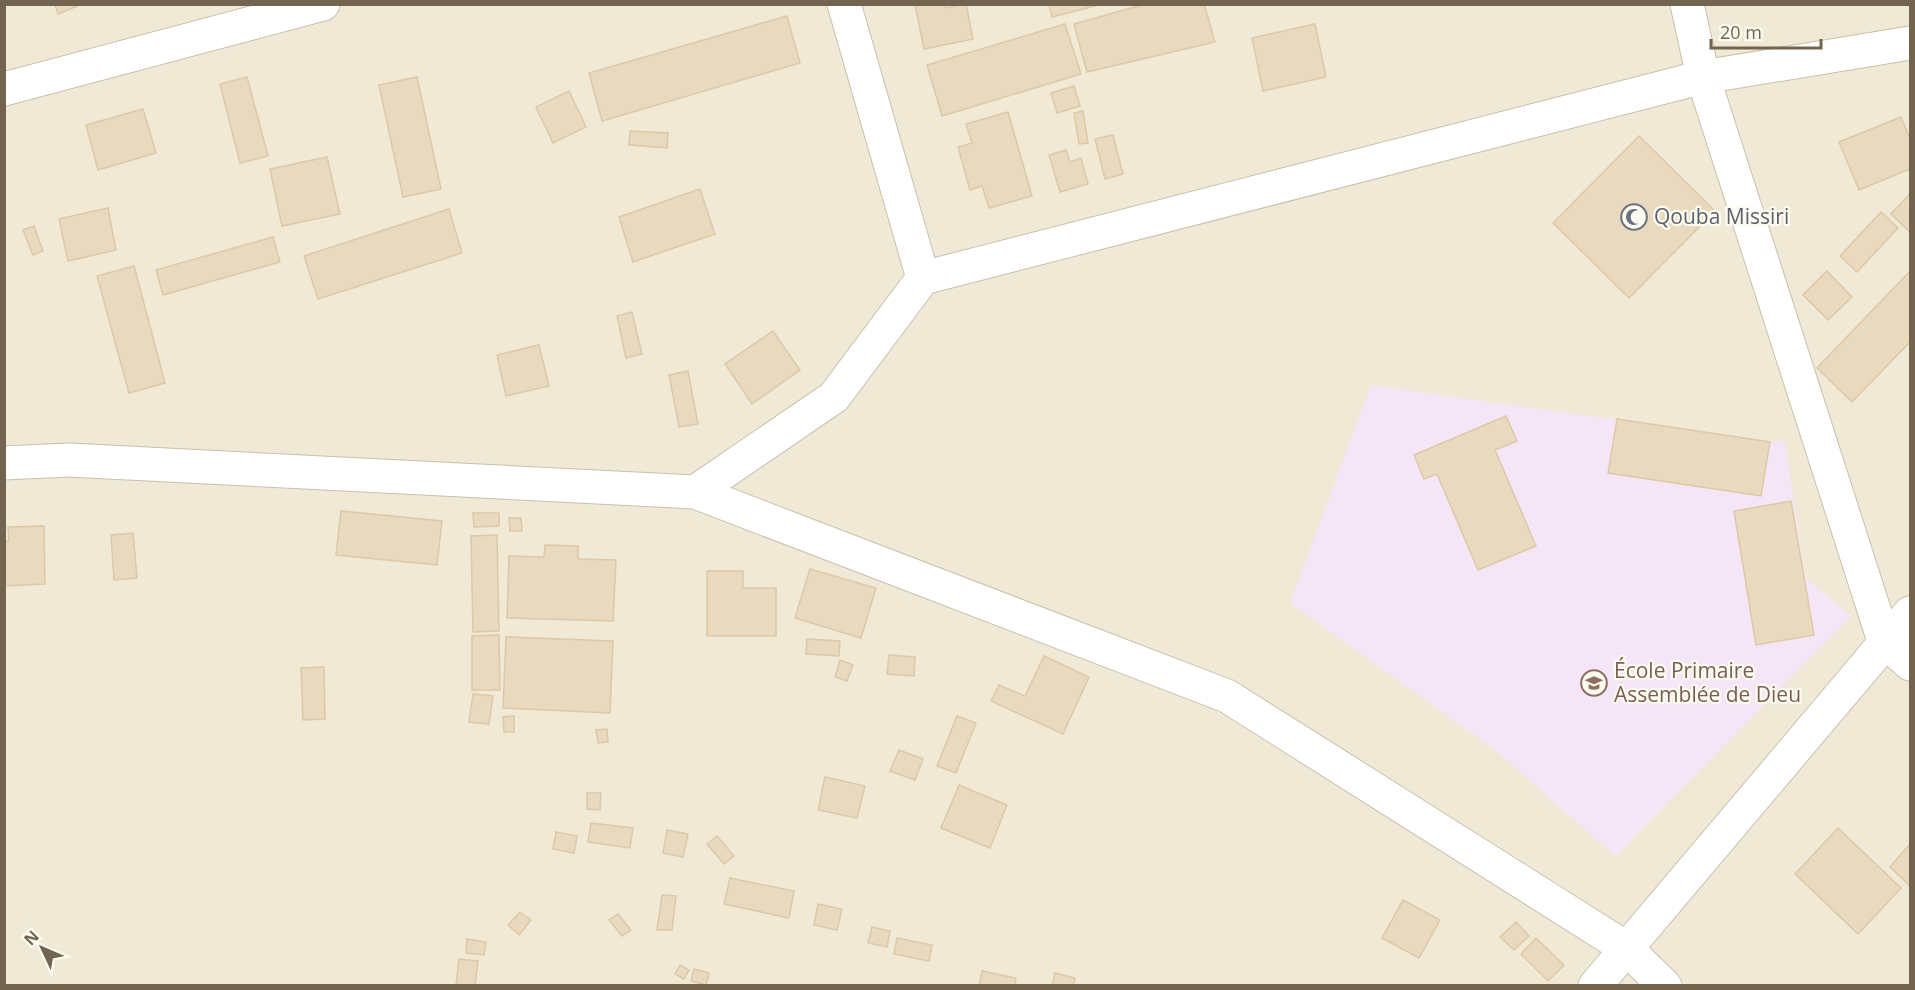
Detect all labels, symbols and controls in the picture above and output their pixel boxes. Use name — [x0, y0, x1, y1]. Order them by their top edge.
scale bar — [1711, 12, 1820, 50]
text: 20 m — [1720, 20, 1762, 44]
mosque icon: Qouba Missiri — [1619, 202, 1649, 232]
place label: Qouba Missiri — [1654, 202, 1789, 230]
place label: École Primaire Assemblée de Dieu — [1614, 656, 1801, 708]
school or university icon: École Primaire Assemblée de Dieu — [1579, 668, 1609, 698]
north arrow — [12, 918, 72, 978]
text: N — [19, 925, 44, 950]

